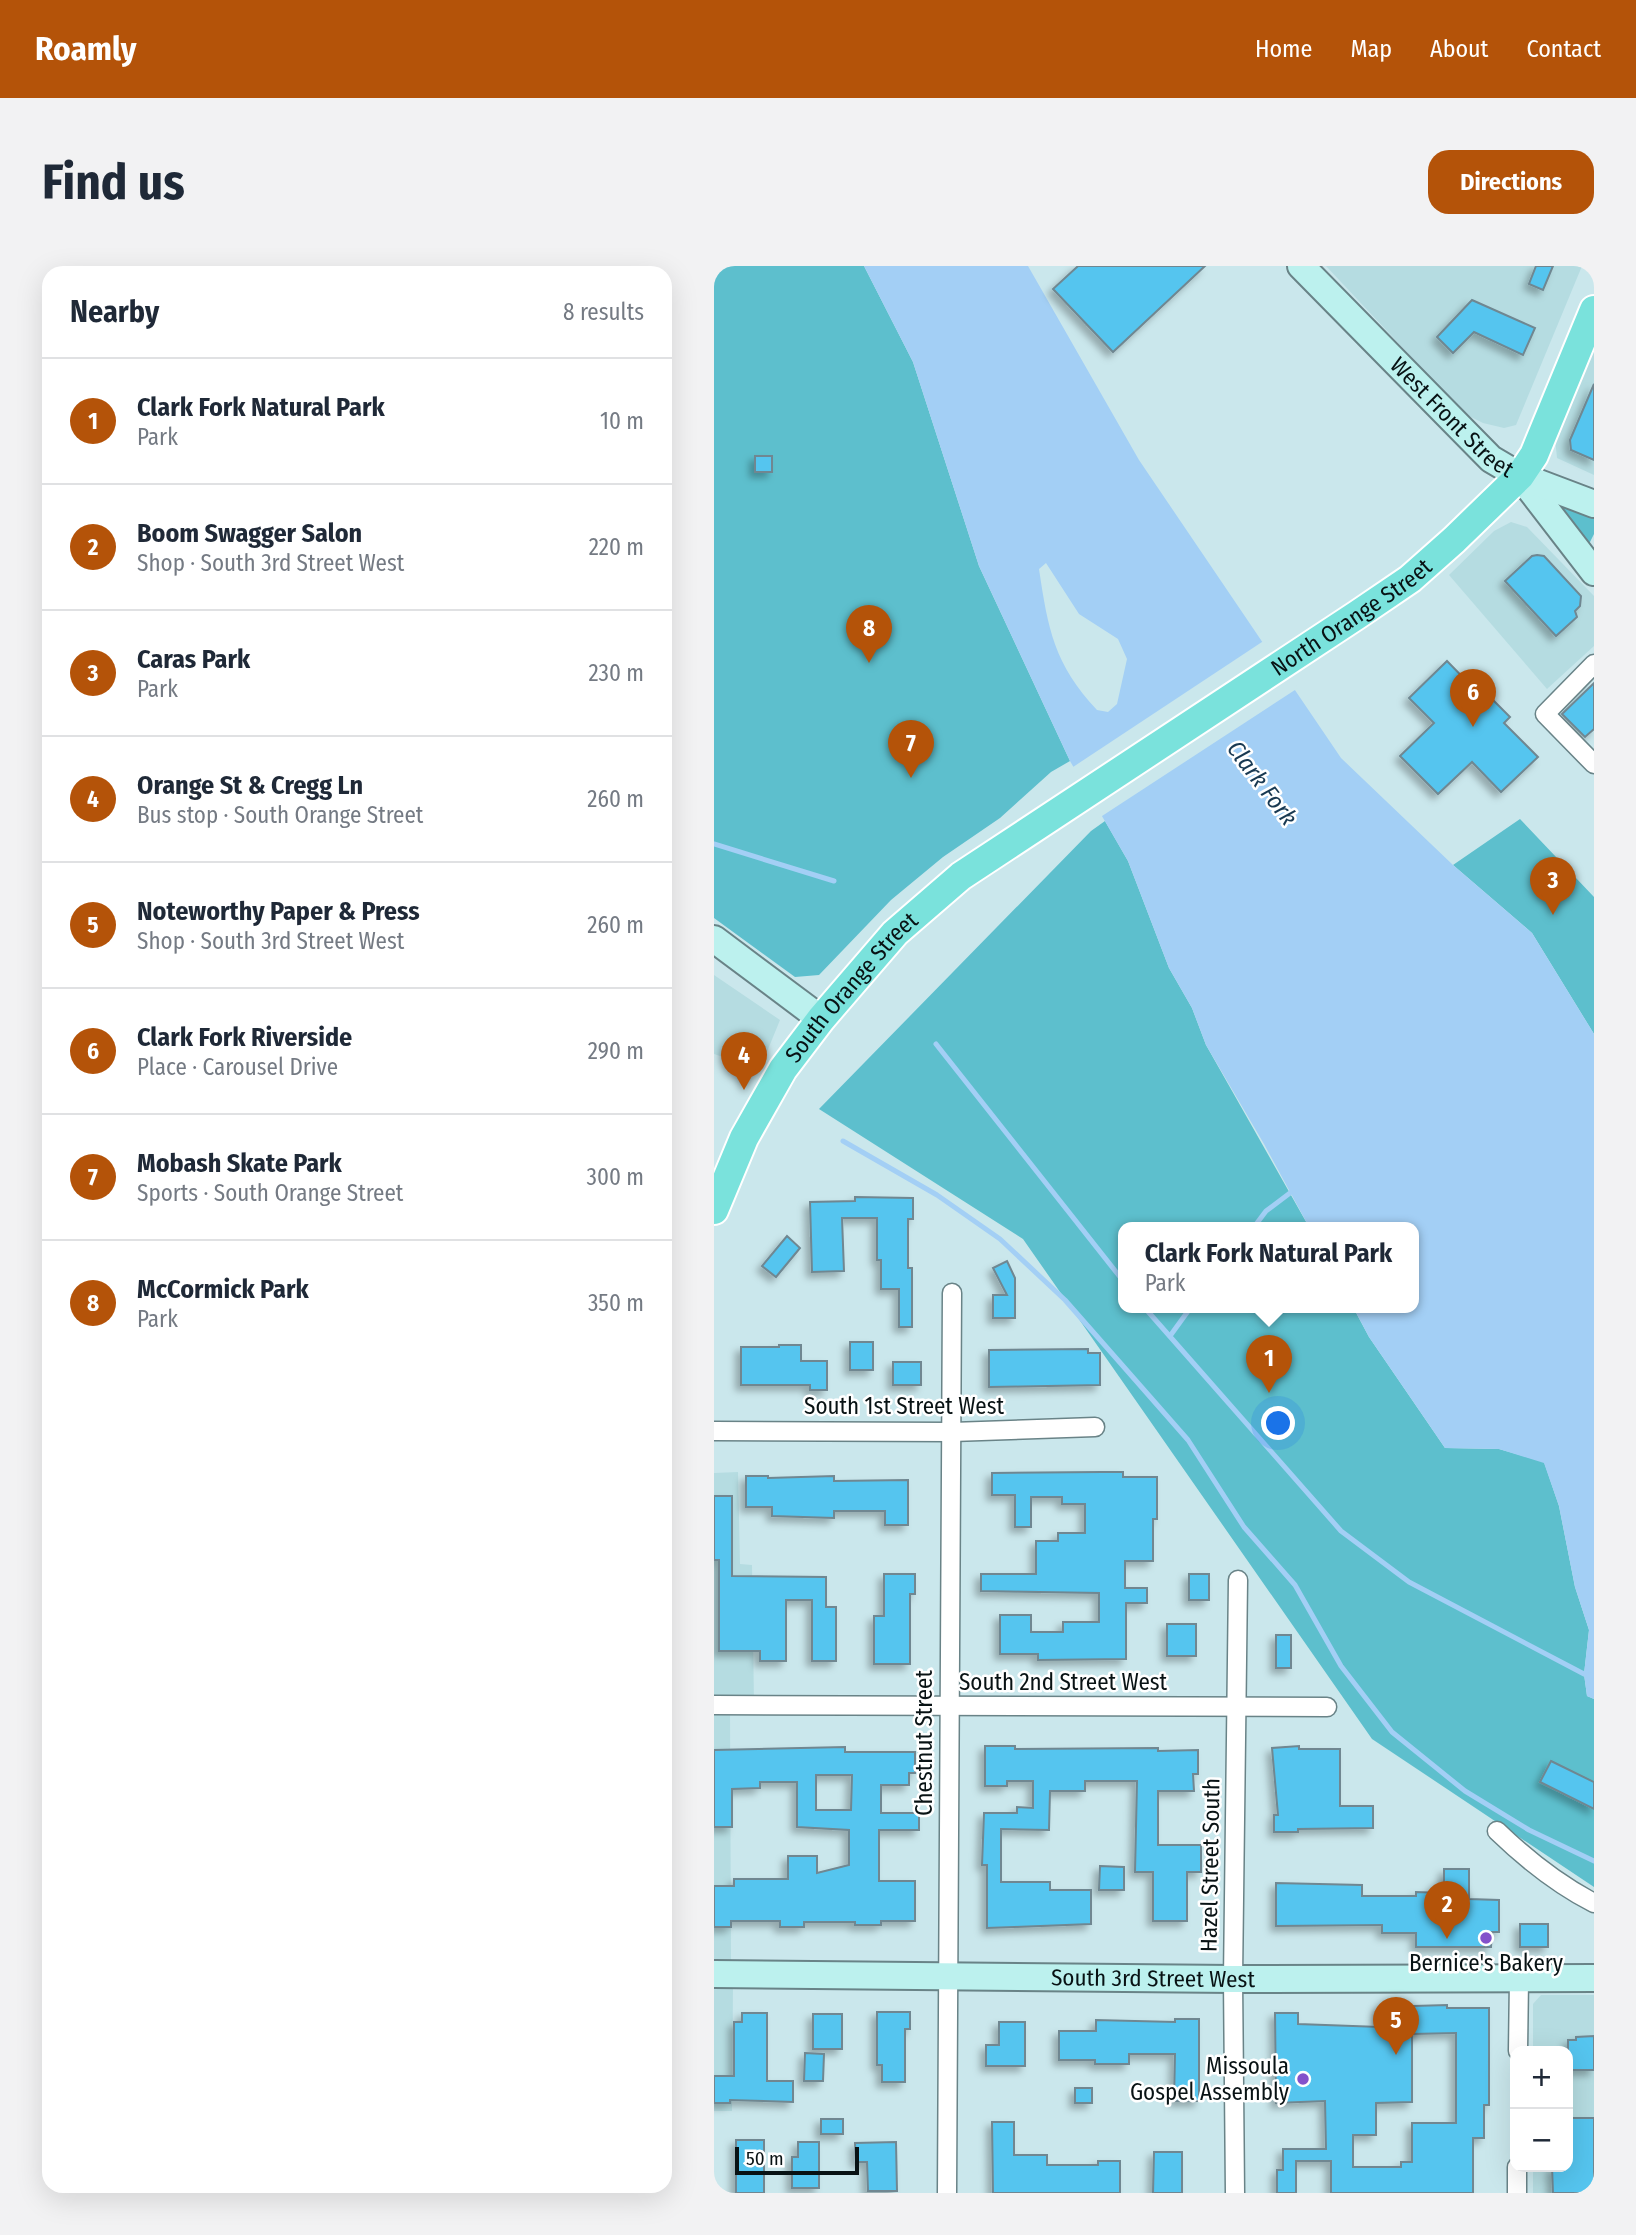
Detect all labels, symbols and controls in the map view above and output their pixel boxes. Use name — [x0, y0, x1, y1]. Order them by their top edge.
text: Roamly — [35, 29, 136, 69]
text: Home — [1255, 35, 1312, 63]
text: Map — [1350, 35, 1392, 63]
text: About — [1430, 35, 1488, 63]
text: Contact — [1526, 35, 1601, 63]
button: Directions — [1428, 150, 1594, 214]
text: Find us — [42, 153, 185, 212]
text: Nearby — [70, 294, 159, 330]
text: 8 results — [563, 298, 644, 326]
street label: West Front Street — [1384, 351, 1519, 483]
text: Clark Fork Natural Park — [137, 392, 385, 423]
text: 1 — [88, 407, 98, 435]
text: 10 m — [600, 407, 644, 435]
text: Park — [137, 423, 178, 451]
text: Boom Swagger Salon — [137, 518, 362, 549]
text: 2 — [88, 533, 98, 561]
text: 220 m — [589, 533, 644, 561]
text: Shop · South 3rd Street West — [137, 549, 404, 577]
street label: North Orange Street — [1266, 552, 1438, 682]
pin: 8 — [846, 605, 892, 663]
text: Caras Park — [137, 644, 250, 675]
text: 3 — [88, 659, 98, 687]
text: 230 m — [588, 659, 644, 687]
pin: 6 — [1450, 669, 1496, 727]
text: Park — [137, 675, 178, 703]
pin: 7 — [888, 720, 934, 778]
water label: Clark Fork — [1221, 735, 1303, 831]
text: Orange St & Cregg Ln — [137, 770, 363, 801]
text: 4 — [87, 785, 99, 813]
text: 260 m — [587, 785, 644, 813]
text: Bus stop · South Orange Street — [137, 801, 423, 829]
pin: 3 — [1530, 857, 1576, 915]
text: Noteworthy Paper & Press — [137, 896, 420, 927]
street label: South Orange Street — [779, 906, 924, 1068]
text: 5 — [87, 911, 99, 939]
text: 260 m — [587, 911, 644, 939]
text: Shop · South 3rd Street West — [137, 927, 404, 955]
text: Clark Fork Riverside — [137, 1022, 352, 1053]
pin: 4 — [721, 1032, 767, 1090]
text: 6 — [87, 1037, 99, 1065]
text: 290 m — [588, 1037, 644, 1065]
text: Place · Carousel Drive — [137, 1053, 338, 1081]
text: Mobash Skate Park — [137, 1148, 342, 1179]
text: 7 — [88, 1163, 98, 1191]
text: 300 m — [587, 1163, 644, 1191]
text: Sports · South Orange Street — [137, 1179, 403, 1207]
popup — [1118, 1222, 1419, 1313]
text: Clark Fork Natural Park — [1145, 1238, 1392, 1269]
text: Park — [1145, 1269, 1186, 1297]
text: McCormick Park — [137, 1274, 309, 1305]
text: 8 — [87, 1289, 99, 1317]
text: 350 m — [588, 1289, 644, 1317]
text: Park — [137, 1305, 178, 1333]
pin: 1 — [1246, 1335, 1292, 1393]
street label: South 1st Street West — [804, 1392, 1004, 1420]
your location — [1261, 1406, 1295, 1440]
street label: South 2nd Street West — [959, 1668, 1168, 1696]
street label: Chestnut Street — [910, 1670, 938, 1816]
street label: Hazel Street South — [1194, 1778, 1226, 1952]
pin: 2 — [1424, 1881, 1470, 1939]
marker: Bernice's Bakery — [1478, 1930, 1494, 1946]
place label: Bernice's Bakery — [1409, 1949, 1564, 1977]
street label: South 3rd Street West — [1051, 1963, 1255, 1993]
pin: 5 — [1373, 1997, 1419, 2055]
map controls — [1510, 2046, 1573, 2172]
button: + — [1510, 2046, 1573, 2109]
place label: Missoula Gospel Assembly — [1130, 2052, 1290, 2106]
marker: Missoula Gospel Assembly — [1295, 2071, 1311, 2087]
button: − — [1510, 2109, 1573, 2172]
scale bar — [735, 2144, 859, 2176]
text: 50 m — [746, 2147, 784, 2170]

